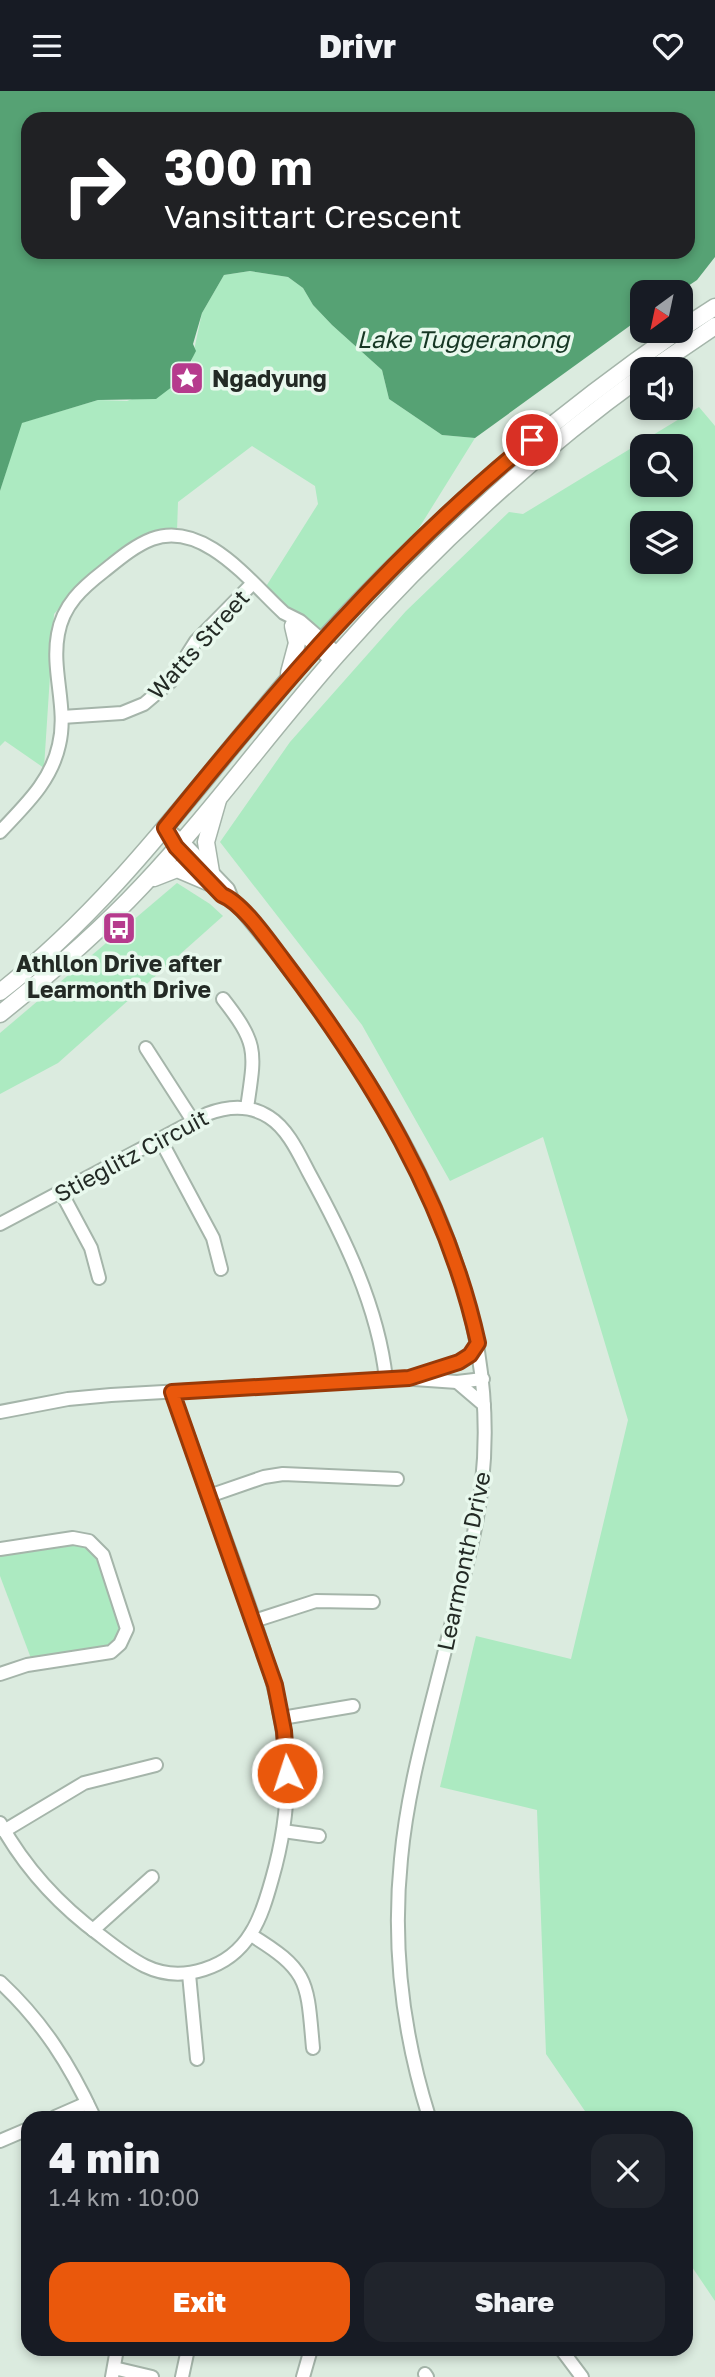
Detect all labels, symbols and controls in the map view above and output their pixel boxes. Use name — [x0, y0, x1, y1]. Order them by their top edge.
icon: menu — [28, 27, 66, 65]
text: Drivr — [319, 27, 396, 65]
icon: heart — [649, 27, 687, 65]
text: 300 m — [164, 137, 313, 196]
icon: right — [49, 140, 140, 231]
text: Vansittart Crescent — [164, 197, 462, 235]
north arrow — [630, 280, 693, 343]
map controls — [630, 280, 693, 574]
water label: Lake Tuggeranong — [357, 324, 571, 354]
button: sound — [630, 357, 693, 420]
place icon: Ngadyung — [168, 359, 206, 397]
place label: Ngadyung — [212, 364, 327, 392]
pin — [502, 410, 562, 470]
icon: arrive — [513, 421, 551, 459]
button: search — [630, 434, 693, 497]
button: layers — [630, 511, 693, 574]
street label: Watts Street — [141, 583, 255, 705]
bus stop icon: Athllon Drive after Learmonth Drive — [100, 909, 138, 947]
place label: Athllon Drive after Learmonth Drive — [16, 949, 222, 1003]
street label: Stieglitz Circuit — [49, 1103, 213, 1207]
street label: Learmonth Drive — [430, 1469, 496, 1653]
position arrow — [250, 1736, 324, 1810]
text: 4 min — [49, 2132, 160, 2182]
button: close — [591, 2134, 665, 2208]
text: 1.4 km · 10:00 — [49, 2183, 199, 2211]
button: Exit — [49, 2262, 350, 2342]
button: Share — [364, 2262, 665, 2342]

